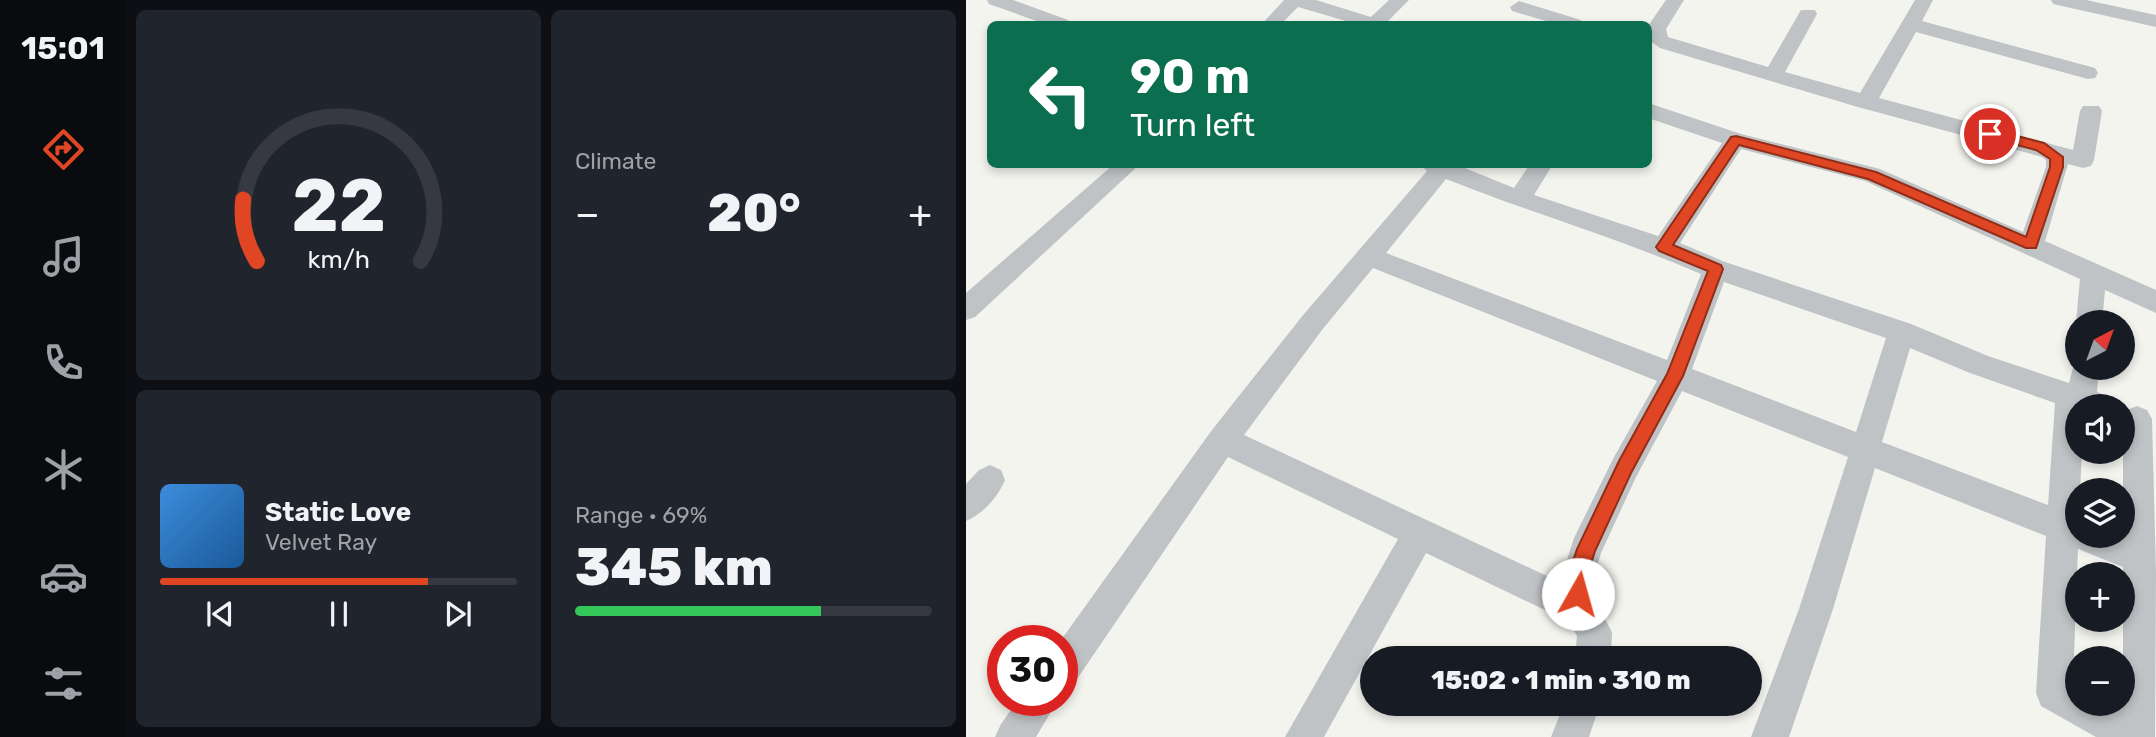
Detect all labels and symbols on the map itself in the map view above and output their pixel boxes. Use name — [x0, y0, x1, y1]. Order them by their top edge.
pin — [1960, 104, 2020, 164]
north arrow — [2065, 310, 2135, 380]
position arrow — [1541, 557, 1615, 631]
speed limit sign: 30 — [987, 625, 1078, 716]

